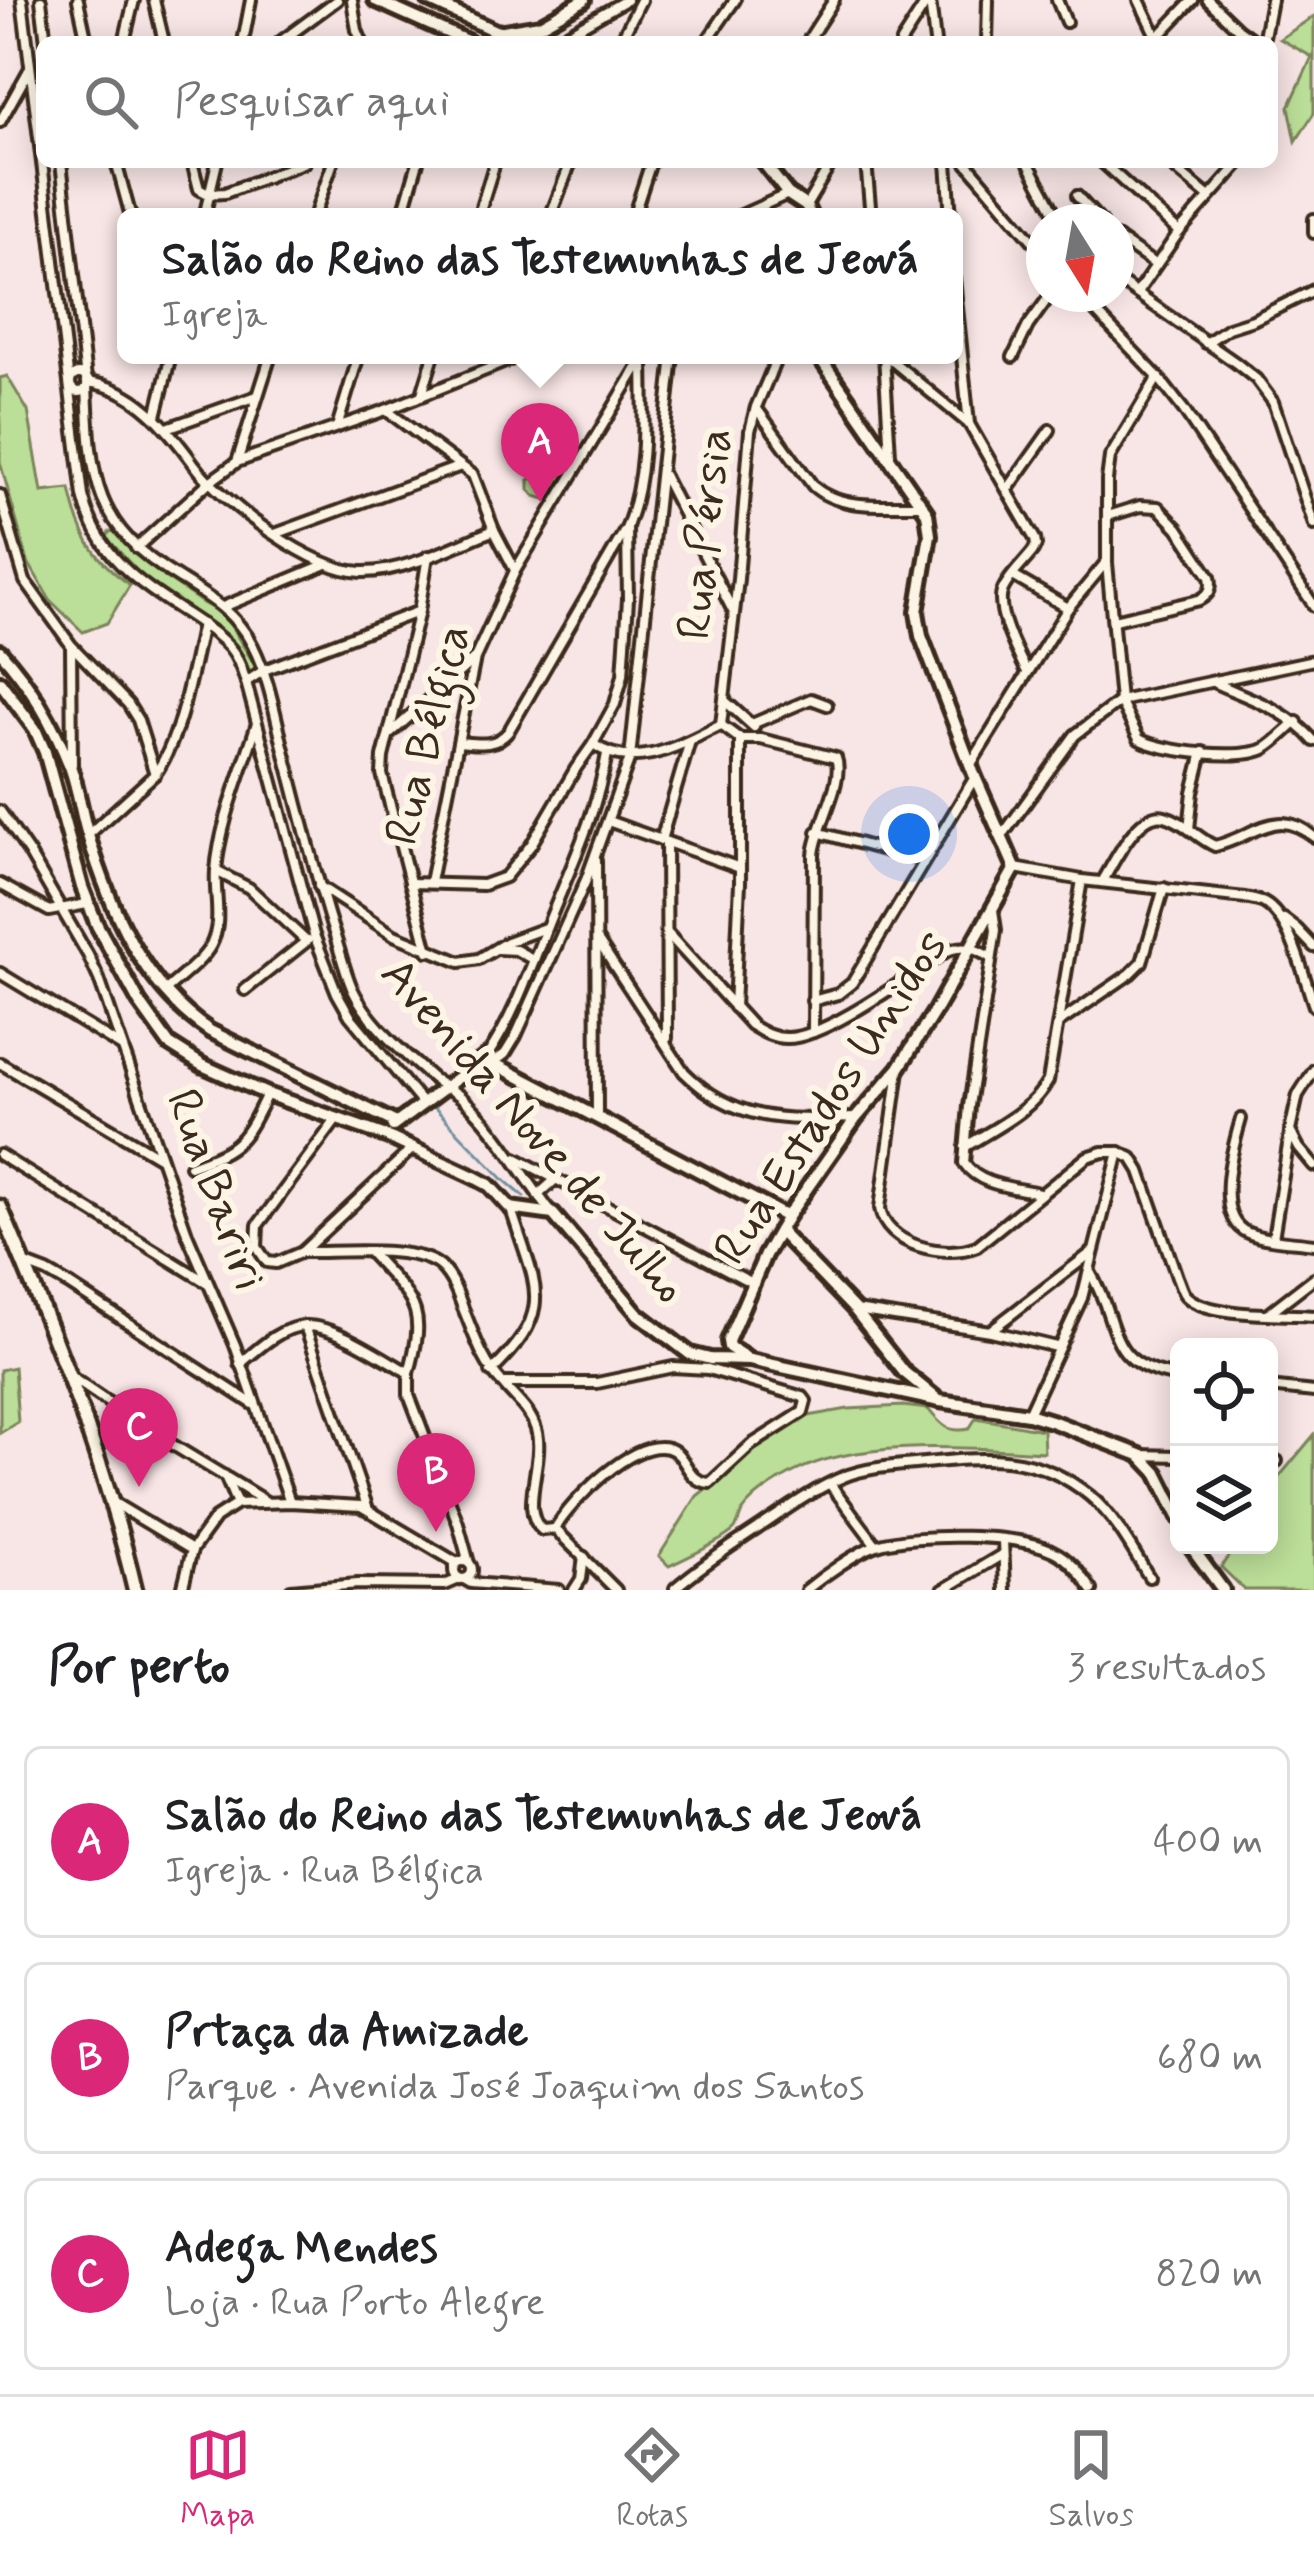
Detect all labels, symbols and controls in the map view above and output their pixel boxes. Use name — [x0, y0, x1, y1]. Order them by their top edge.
search box — [36, 36, 1278, 168]
icon: search — [78, 69, 144, 135]
text: Pesquisar aqui — [174, 73, 450, 132]
north arrow — [1026, 204, 1134, 312]
popup — [117, 208, 963, 364]
text: Salão do Reino das Testemunhas de Jeová — [162, 231, 918, 290]
text: Igreja — [162, 290, 267, 341]
pin: A — [501, 403, 579, 502]
street label: Rua Pérsia — [664, 425, 748, 643]
street label: Rua Bélgica — [371, 618, 492, 853]
your location — [879, 804, 939, 864]
street label: Rua Estados Unidos — [700, 918, 964, 1278]
street label: Avenida Nove de Julho — [365, 945, 701, 1317]
street label: Rua Bariri — [150, 1081, 280, 1299]
map controls — [1170, 1338, 1278, 1554]
button: locate — [1170, 1338, 1278, 1446]
pin: C — [100, 1388, 178, 1487]
pin: B — [397, 1433, 475, 1532]
button: layers — [1170, 1446, 1278, 1554]
text: Por perto — [48, 1635, 230, 1701]
text: 3 resultados — [1067, 1643, 1266, 1694]
text: Salão do Reino das Testemunhas de Jeová — [165, 1787, 922, 1846]
text: A — [77, 1817, 103, 1868]
text: 400 m — [1153, 1817, 1263, 1868]
text: Igreja · Rua Bélgica — [165, 1846, 484, 1897]
text: Prtaça da Amizade — [165, 2003, 529, 2062]
text: B — [78, 2033, 102, 2084]
text: 680 m — [1157, 2033, 1263, 2084]
text: Parque · Avenida José Joaquim dos Santos — [165, 2062, 864, 2113]
text: Adega Mendes — [165, 2219, 438, 2278]
text: C — [76, 2249, 104, 2300]
text: 820 m — [1155, 2249, 1263, 2300]
text: Loja · Rua Porto Alegre — [165, 2278, 545, 2329]
tab: Mapa — [180, 2422, 256, 2538]
tab: Rotas — [616, 2422, 688, 2538]
tab: Salvos — [1049, 2422, 1134, 2538]

